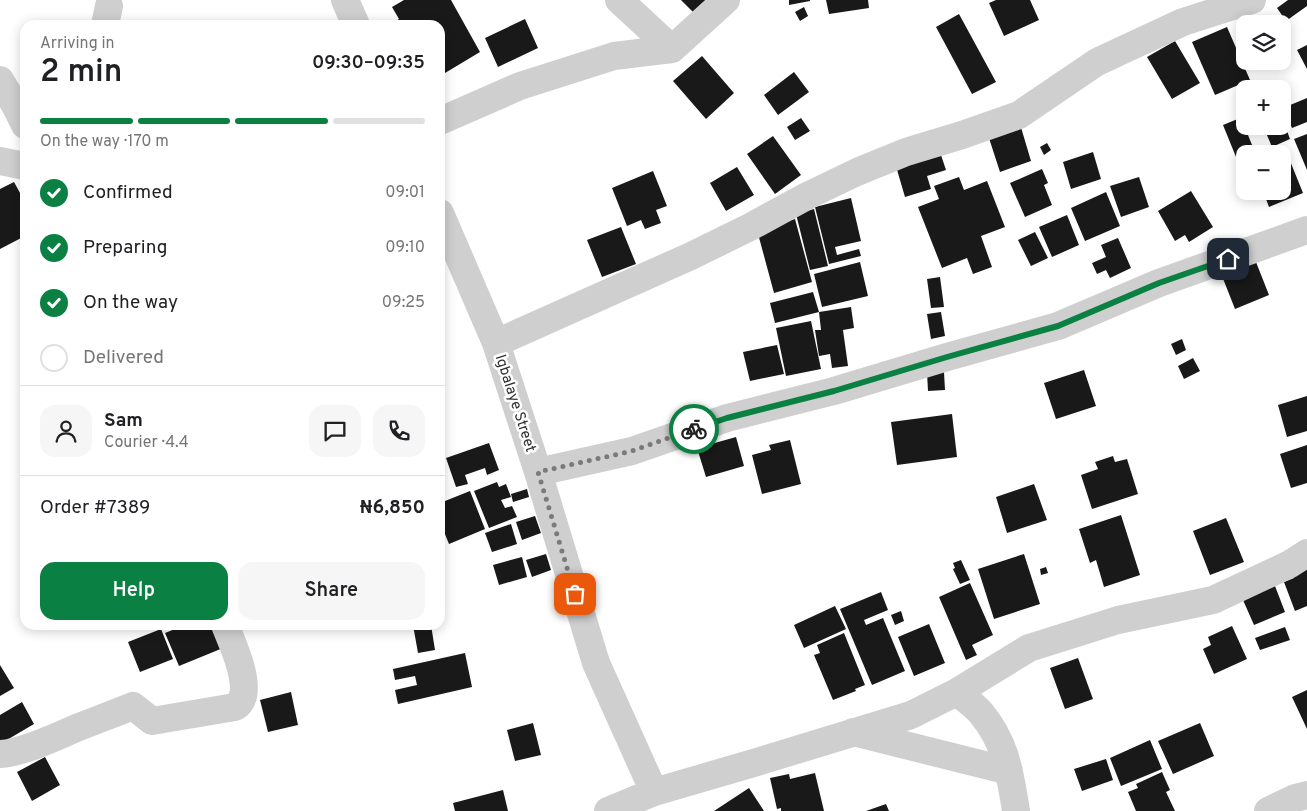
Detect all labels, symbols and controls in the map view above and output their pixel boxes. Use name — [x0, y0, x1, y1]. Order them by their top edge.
map controls — [1236, 15, 1291, 200]
button: layers — [1236, 15, 1291, 70]
text: Arriving in — [40, 34, 115, 54]
text: 09:30–09:35 — [312, 51, 425, 75]
text: 2 min — [40, 53, 122, 93]
button: + — [1236, 80, 1291, 135]
text: On the way · 170 m — [40, 132, 169, 152]
button: − — [1236, 145, 1291, 200]
icon: check — [40, 179, 68, 207]
text: Confirmed — [83, 181, 173, 205]
text: 09:01 — [385, 183, 425, 203]
icon: check — [40, 234, 68, 262]
text: Preparing — [83, 236, 167, 260]
text: 09:10 — [385, 238, 425, 258]
pin — [1207, 238, 1249, 280]
icon: home — [1214, 245, 1242, 273]
icon: check — [40, 289, 68, 317]
text: On the way — [83, 291, 178, 315]
text: 09:25 — [382, 293, 425, 313]
text: Delivered — [83, 346, 164, 370]
street label: Igbalaye Street — [490, 352, 539, 455]
courier — [669, 404, 719, 454]
button: person — [40, 405, 92, 457]
button: chat — [309, 405, 361, 457]
button: phone — [373, 405, 425, 457]
text: Sam — [104, 409, 143, 433]
icon: bike — [680, 415, 708, 443]
text: Courier · 4.4 — [104, 433, 189, 453]
text: Order #7389 — [40, 496, 150, 520]
text: ₦6,850 — [360, 496, 425, 520]
button: Help — [40, 562, 228, 620]
button: Share — [238, 562, 425, 620]
pin — [554, 573, 596, 615]
icon: bag — [561, 580, 589, 608]

